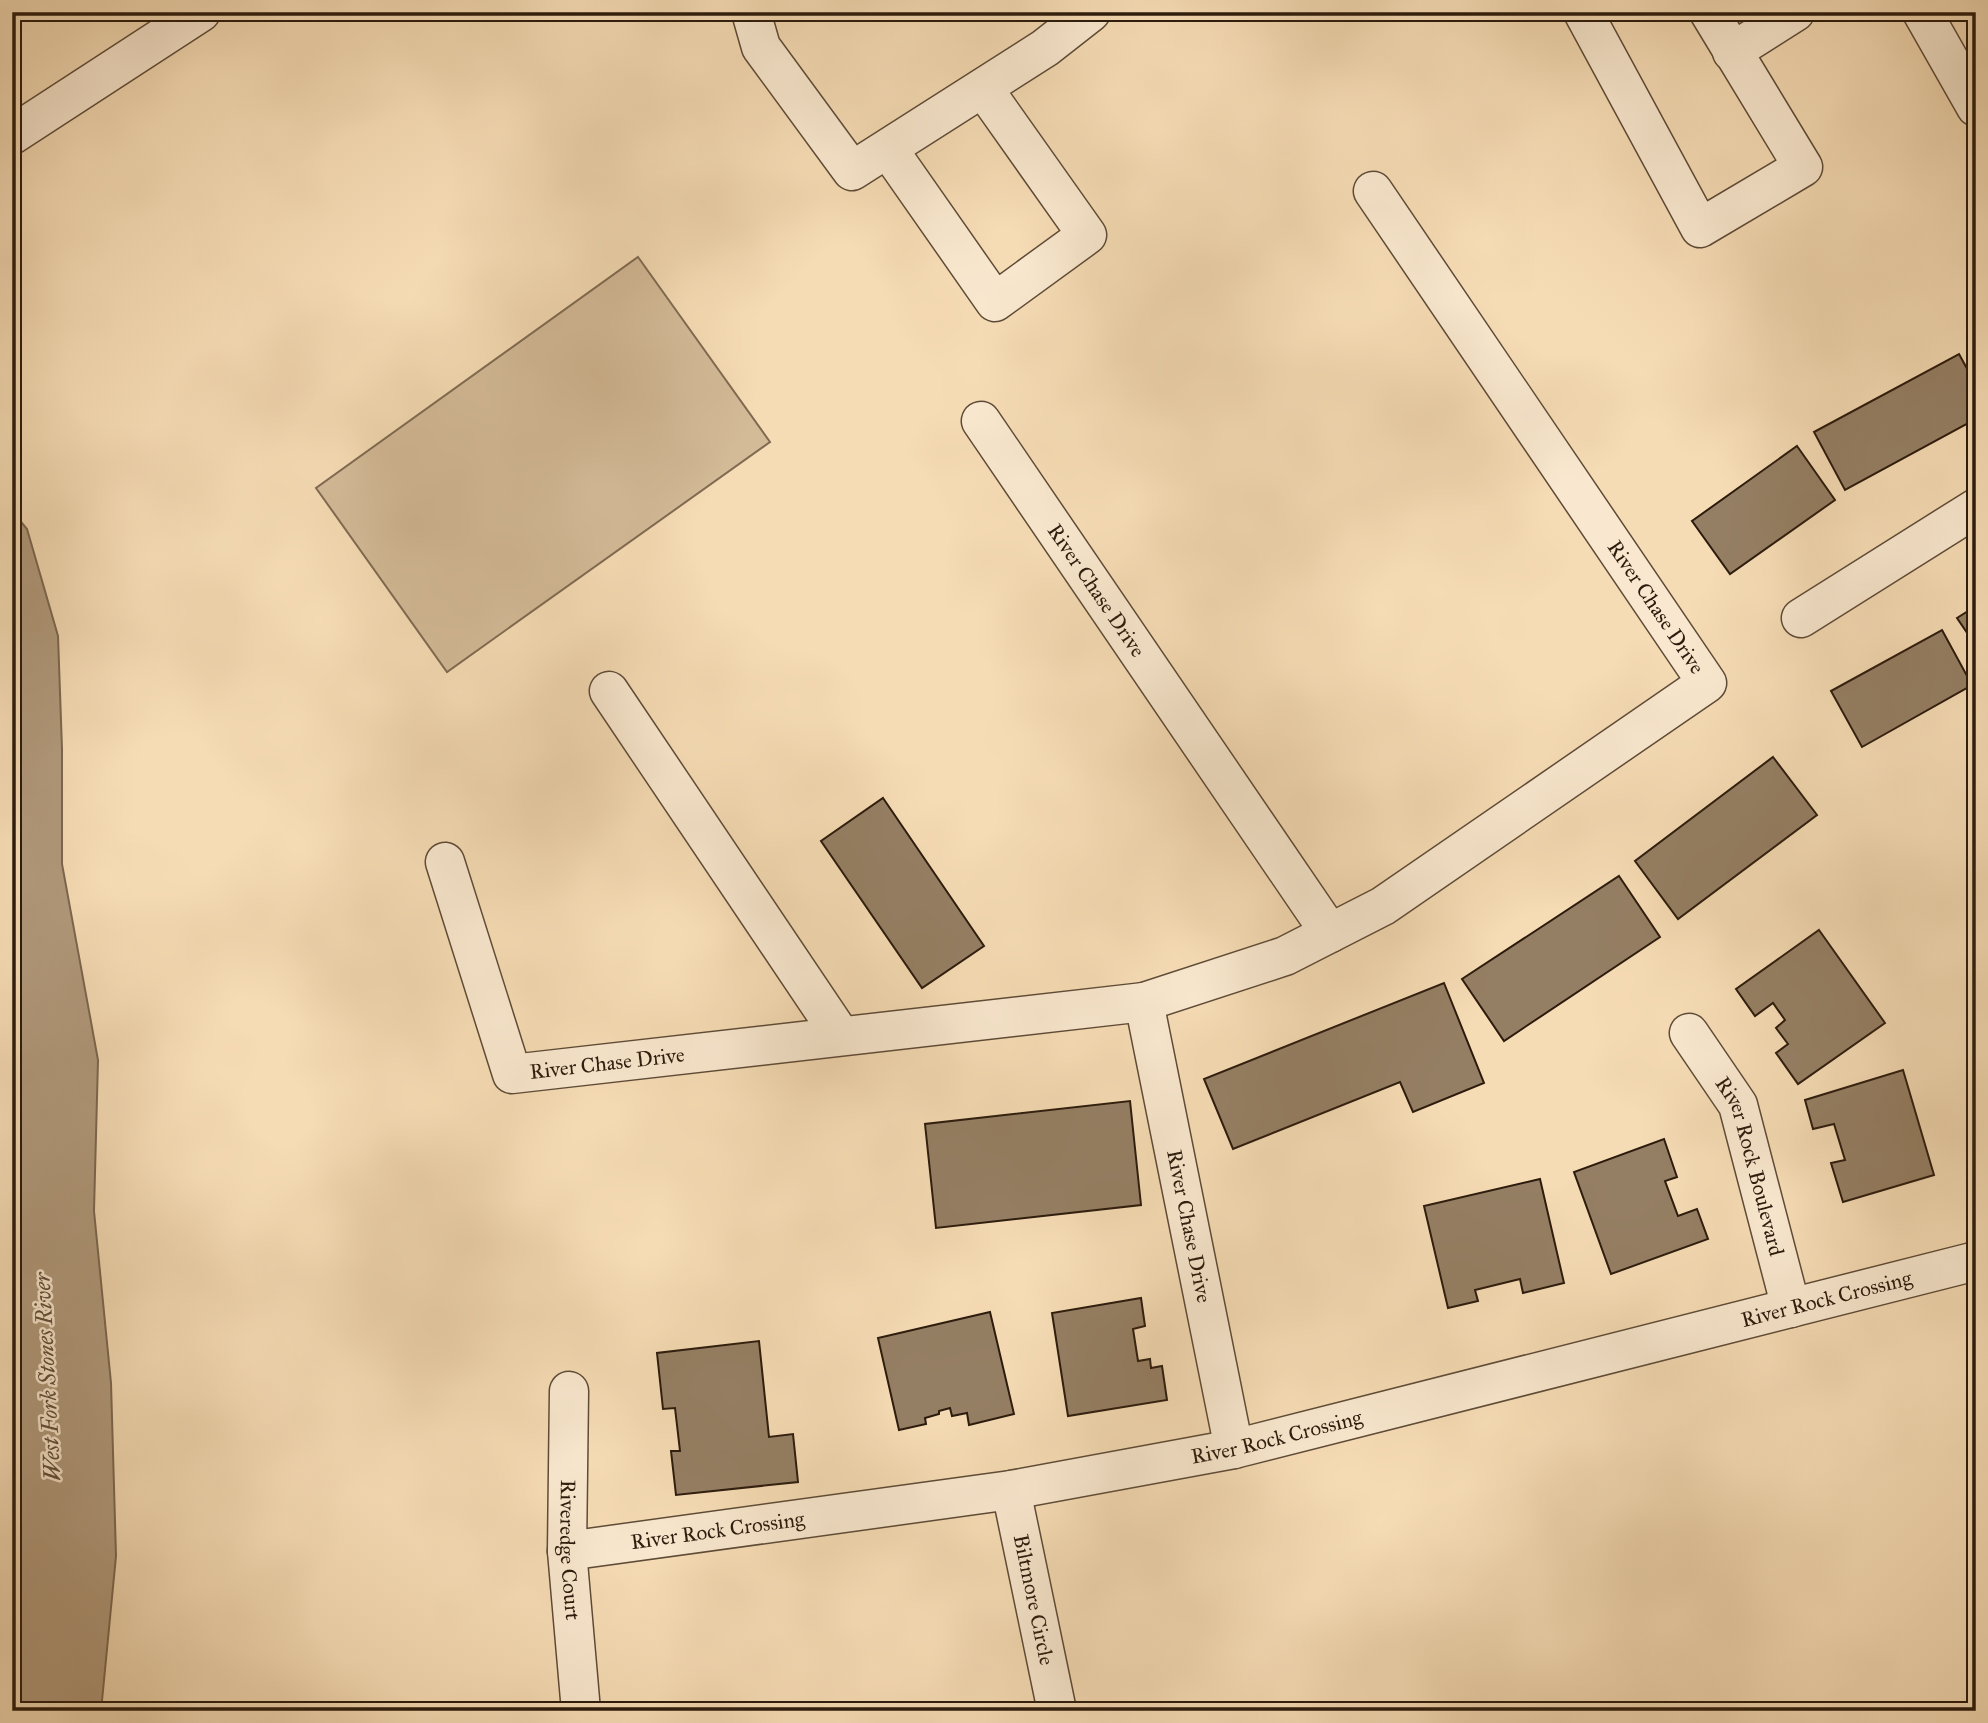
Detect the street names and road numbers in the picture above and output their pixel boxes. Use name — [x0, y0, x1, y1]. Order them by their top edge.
street label: River Chase Drive — [1042, 519, 1151, 662]
street label: River Chase Drive — [1602, 535, 1710, 679]
street label: River Chase Drive — [528, 1041, 686, 1085]
street label: River Rock Boulevard — [1709, 1071, 1790, 1259]
street label: River Chase Drive — [1161, 1147, 1217, 1305]
street label: River Rock Crossing — [1738, 1265, 1915, 1333]
street label: River Rock Crossing — [1189, 1404, 1365, 1470]
street label: Riveredge Court — [554, 1480, 586, 1622]
street label: River Rock Crossing — [629, 1505, 806, 1555]
street label: Biltmore Circle — [1008, 1532, 1060, 1668]

